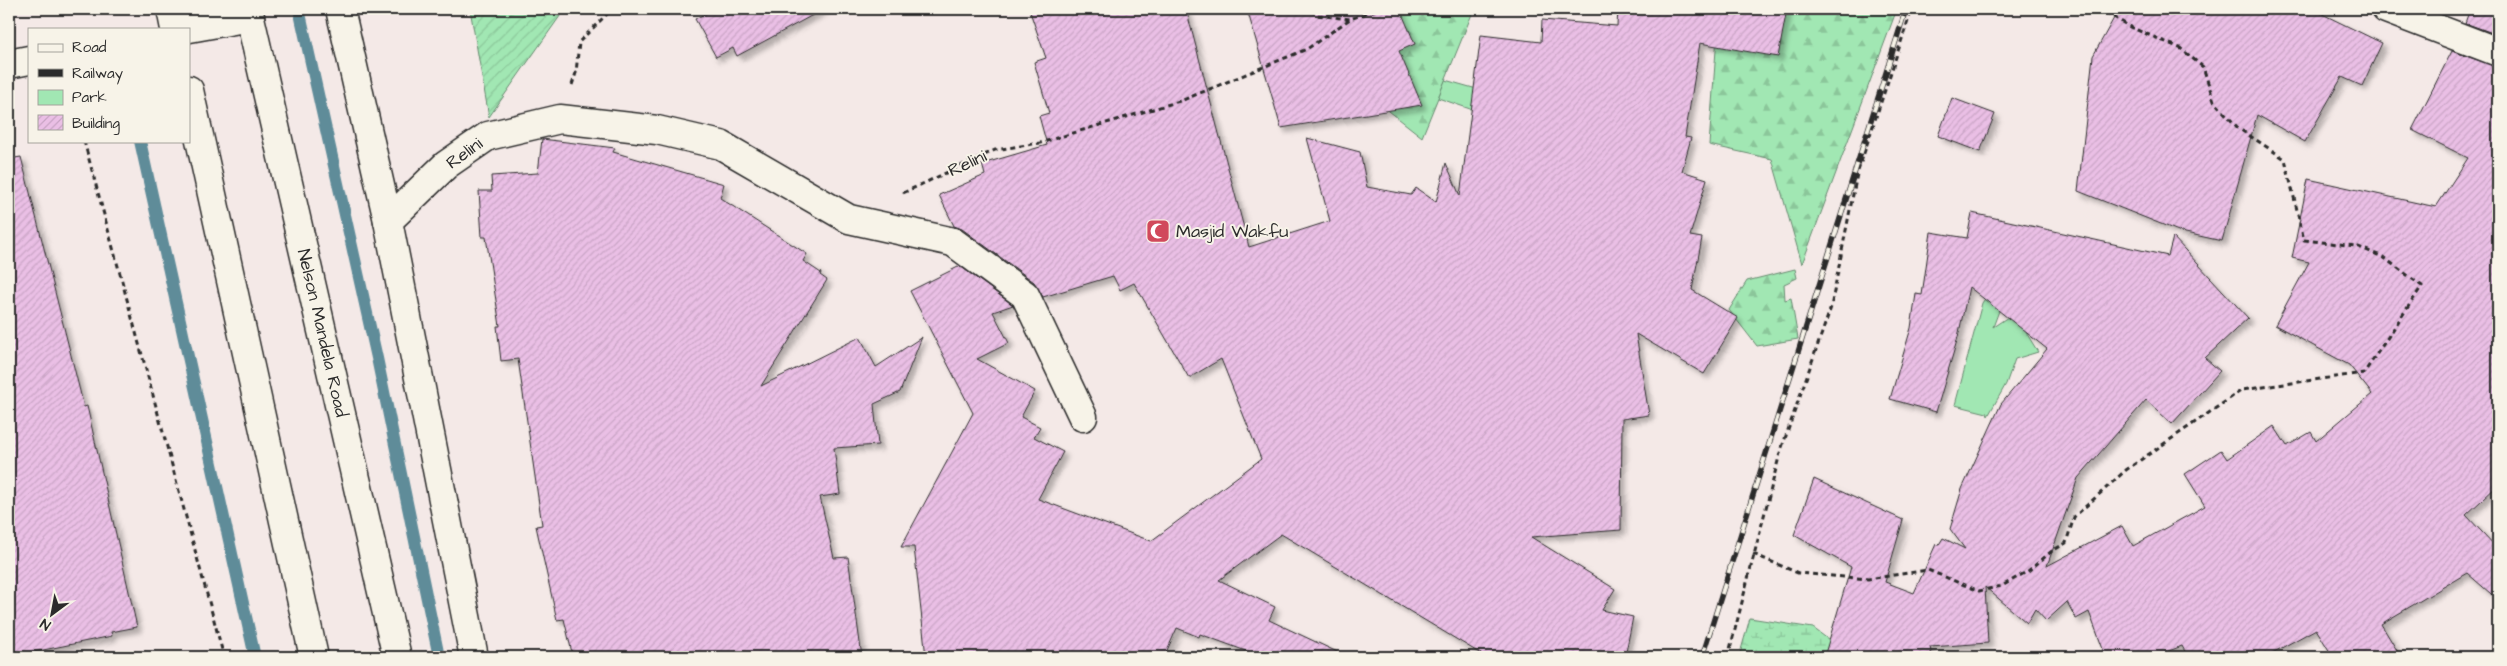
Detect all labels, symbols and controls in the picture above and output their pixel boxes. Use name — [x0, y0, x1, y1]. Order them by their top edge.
legend — [28, 28, 190, 142]
text: Road — [72, 37, 107, 58]
text: Railway — [72, 63, 123, 85]
text: Park — [72, 87, 107, 108]
text: Building — [72, 113, 120, 135]
street label: Relini — [441, 131, 488, 175]
street label: Relini — [944, 144, 991, 183]
mosque icon: Masjid Wakfu — [1145, 218, 1171, 244]
place label: Masjid Wakfu — [1176, 219, 1288, 244]
street label: Nelson Mandela Road — [291, 247, 354, 420]
north arrow — [28, 588, 78, 638]
text: N — [36, 613, 55, 635]

